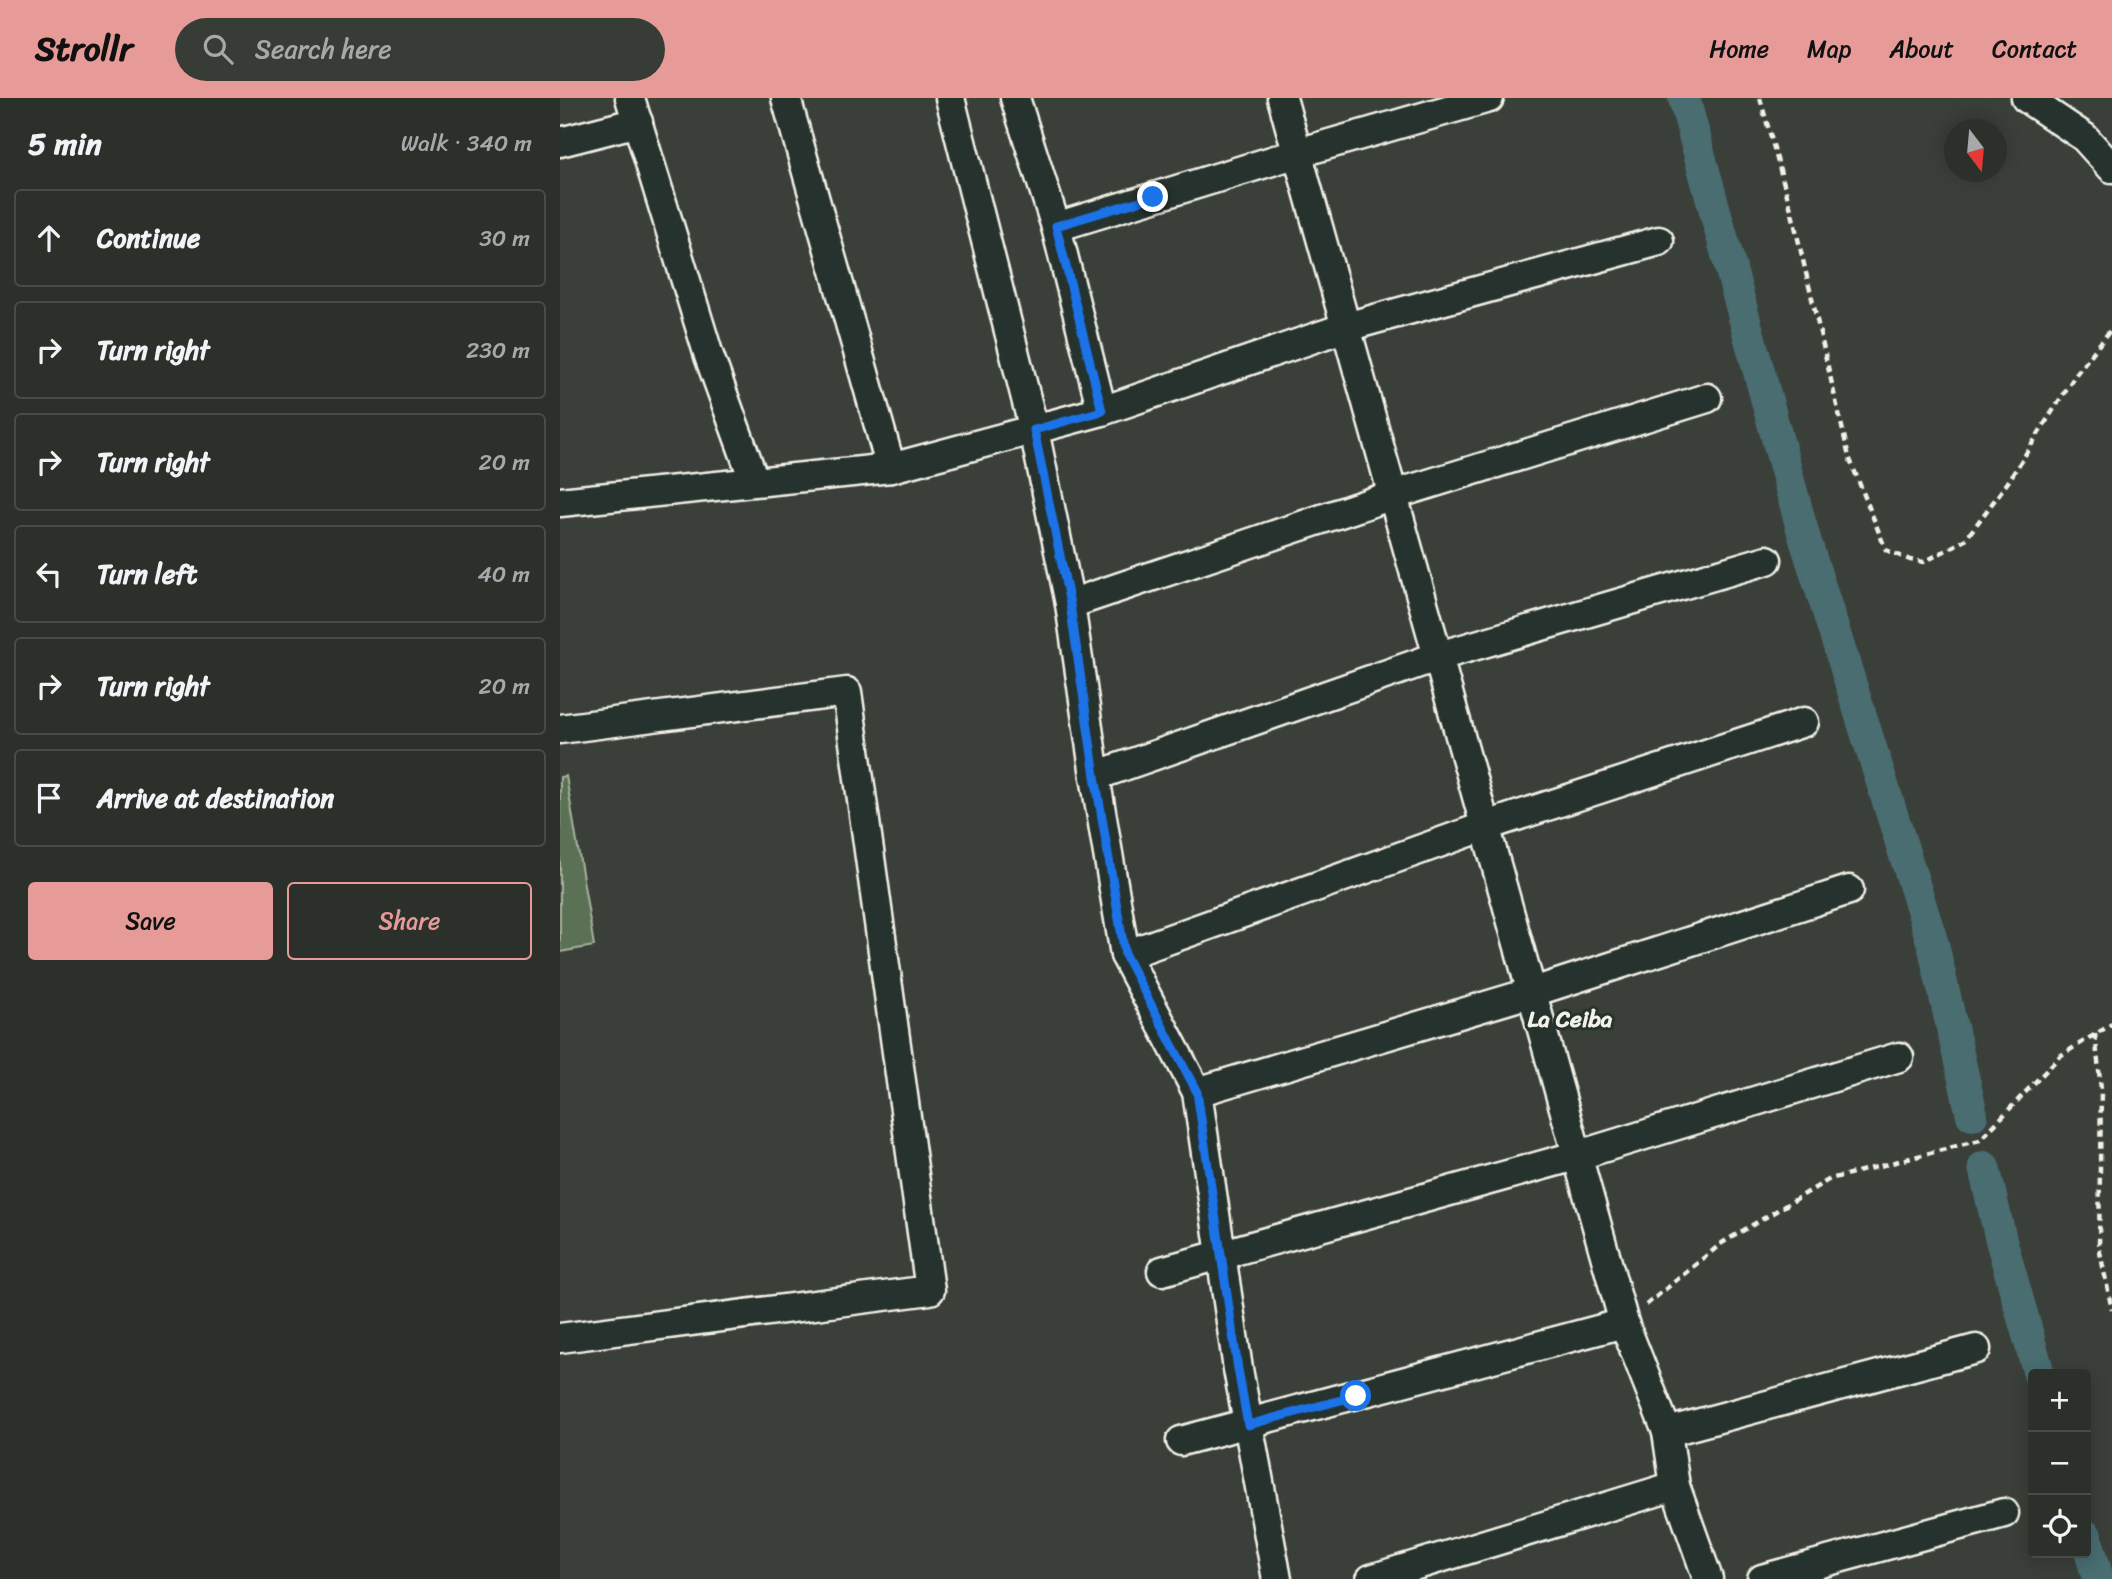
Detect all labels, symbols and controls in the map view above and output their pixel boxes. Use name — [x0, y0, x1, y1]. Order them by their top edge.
search box — [175, 18, 665, 81]
text: Strollr — [35, 20, 133, 78]
text: Search here — [255, 26, 392, 72]
text: Home — [1709, 28, 1769, 70]
text: Map — [1807, 28, 1851, 70]
text: About — [1889, 28, 1954, 70]
text: Contact — [1992, 28, 2077, 70]
icon: search — [199, 30, 237, 68]
text: 5 min — [28, 117, 102, 171]
north arrow — [1944, 119, 2007, 182]
text: Walk · 340 m — [401, 123, 532, 164]
route end — [1137, 181, 1168, 212]
text: Continue — [97, 215, 200, 261]
text: 30 m — [479, 218, 530, 259]
icon: ahead — [30, 219, 68, 257]
text: Turn right — [97, 327, 210, 373]
text: 230 m — [466, 330, 530, 371]
icon: right — [30, 331, 68, 369]
text: Turn right — [97, 439, 210, 485]
text: 20 m — [479, 442, 530, 483]
icon: right — [30, 443, 68, 481]
text: Turn left — [97, 551, 197, 597]
text: 40 m — [477, 554, 530, 595]
icon: left — [30, 555, 68, 593]
text: Turn right — [97, 663, 210, 709]
text: 20 m — [479, 666, 530, 707]
icon: right — [30, 667, 68, 705]
text: Arrive at destination — [97, 775, 334, 821]
icon: arrive — [30, 779, 68, 817]
button: Save — [28, 882, 273, 960]
button: Share — [287, 882, 532, 960]
district label: La Ceiba — [1528, 999, 1613, 1040]
map controls — [2028, 1369, 2091, 1558]
button: + — [2028, 1369, 2091, 1432]
route start — [1340, 1380, 1371, 1411]
button: − — [2028, 1432, 2091, 1495]
button: locate — [2028, 1495, 2091, 1558]

